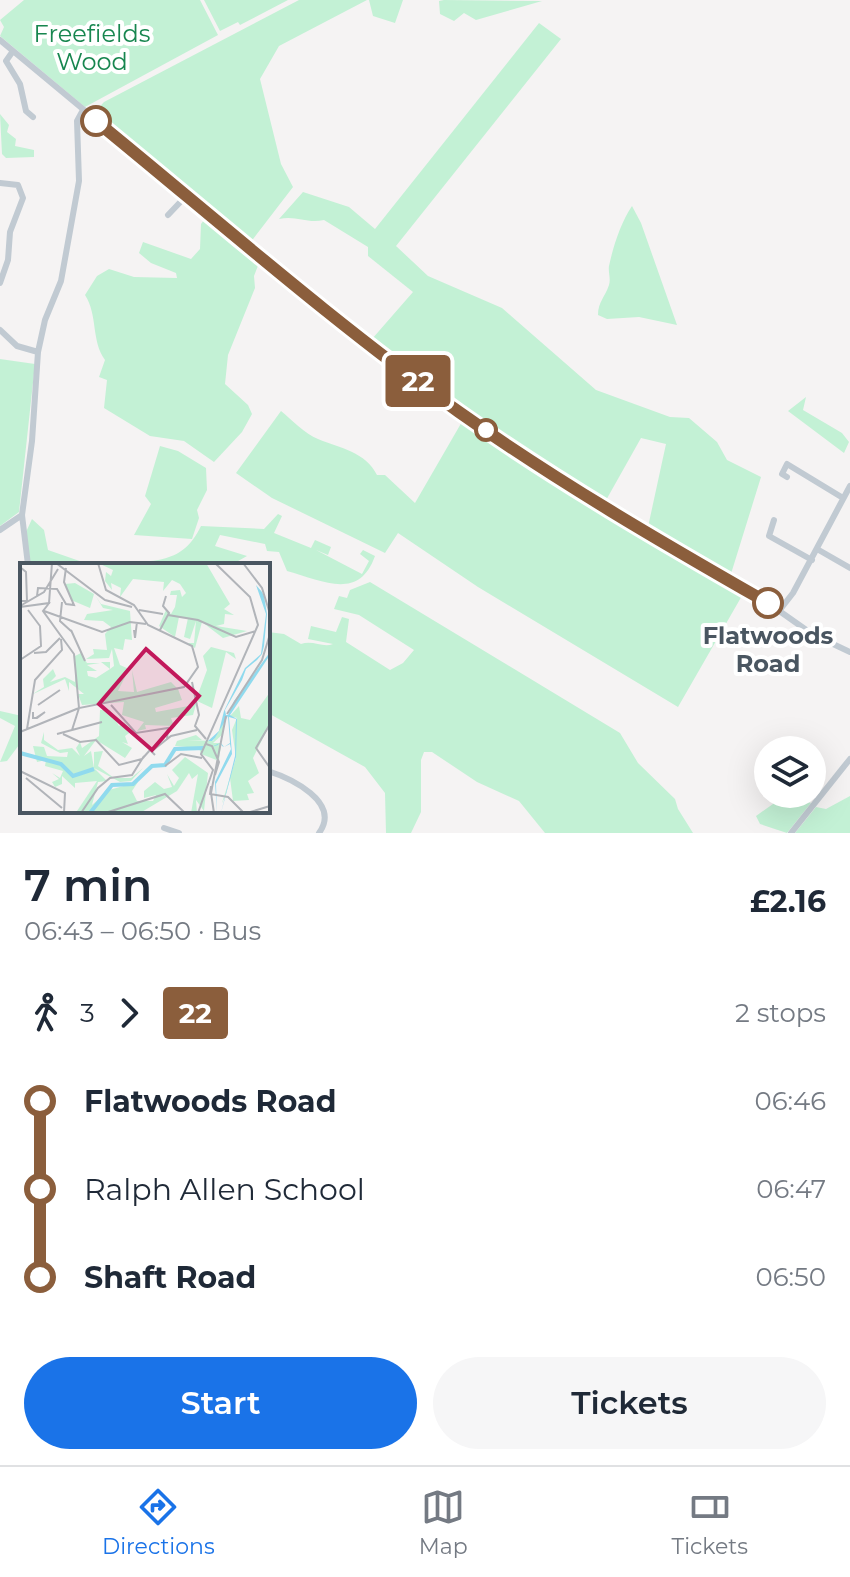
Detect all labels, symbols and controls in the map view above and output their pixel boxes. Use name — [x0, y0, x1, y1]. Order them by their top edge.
park label: Freefields Wood — [34, 19, 150, 76]
unlabelled marker — [81, 106, 111, 136]
line badge: 22 — [382, 355, 454, 407]
text: 22 — [401, 364, 435, 398]
unlabelled marker — [475, 419, 497, 441]
inset map — [20, 563, 270, 813]
marker: Flatwoods Road — [753, 588, 783, 618]
place label: Flatwoods Road — [703, 621, 833, 678]
map controls — [754, 736, 826, 808]
button: layers — [754, 736, 826, 808]
text: 7 min — [24, 858, 152, 912]
text: £2.16 — [750, 883, 826, 920]
text: 06:43 – 06:50 · Bus — [24, 915, 261, 947]
icon: walk — [24, 991, 68, 1035]
icon: forward — [107, 991, 151, 1035]
text: 22 — [179, 996, 212, 1030]
text: 3 — [80, 997, 95, 1029]
text: 2 stops — [735, 997, 826, 1029]
text: Flatwoods Road — [84, 1083, 336, 1120]
text: 06:46 — [754, 1085, 826, 1117]
text: Ralph Allen School — [84, 1171, 365, 1208]
text: 06:47 — [756, 1173, 826, 1205]
text: Shaft Road — [84, 1259, 256, 1296]
text: 06:50 — [756, 1261, 826, 1293]
button: Start — [24, 1357, 417, 1449]
button: Tickets — [433, 1357, 826, 1449]
tab: Directions — [102, 1485, 215, 1560]
tab: Map — [419, 1485, 468, 1560]
tab: Tickets — [672, 1485, 748, 1560]

